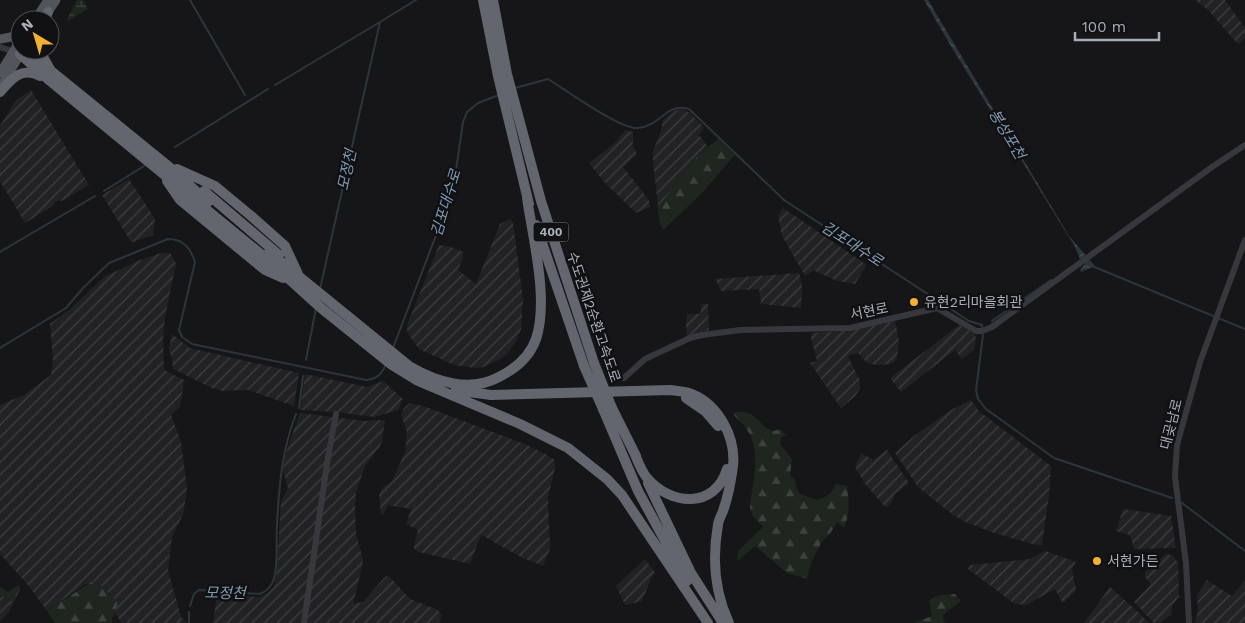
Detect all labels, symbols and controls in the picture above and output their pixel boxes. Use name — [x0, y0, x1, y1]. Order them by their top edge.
north arrow — [10, 10, 60, 60]
scale bar — [1075, 10, 1159, 42]
text: N — [18, 15, 36, 34]
text: 100 m — [1082, 18, 1126, 36]
water label: 봉성포천 — [985, 106, 1030, 164]
water label: 모정천 — [334, 146, 361, 192]
water label: 김포대수로 — [427, 166, 465, 239]
water label: 김포대수로 — [818, 218, 887, 271]
road number: 400 — [534, 222, 568, 242]
street label: 수도권제2순환고속도로 — [564, 250, 624, 384]
place label: 유현2리마을회관 — [924, 294, 1022, 310]
marker: 유현2리마을회관 — [908, 296, 920, 308]
street label: 서현로 — [849, 299, 890, 323]
street label: 대곶남로 — [1157, 397, 1185, 451]
place label: 서현가든 — [1107, 553, 1159, 569]
marker: 서현가든 — [1091, 555, 1103, 567]
water label: 모정천 — [204, 584, 248, 602]

